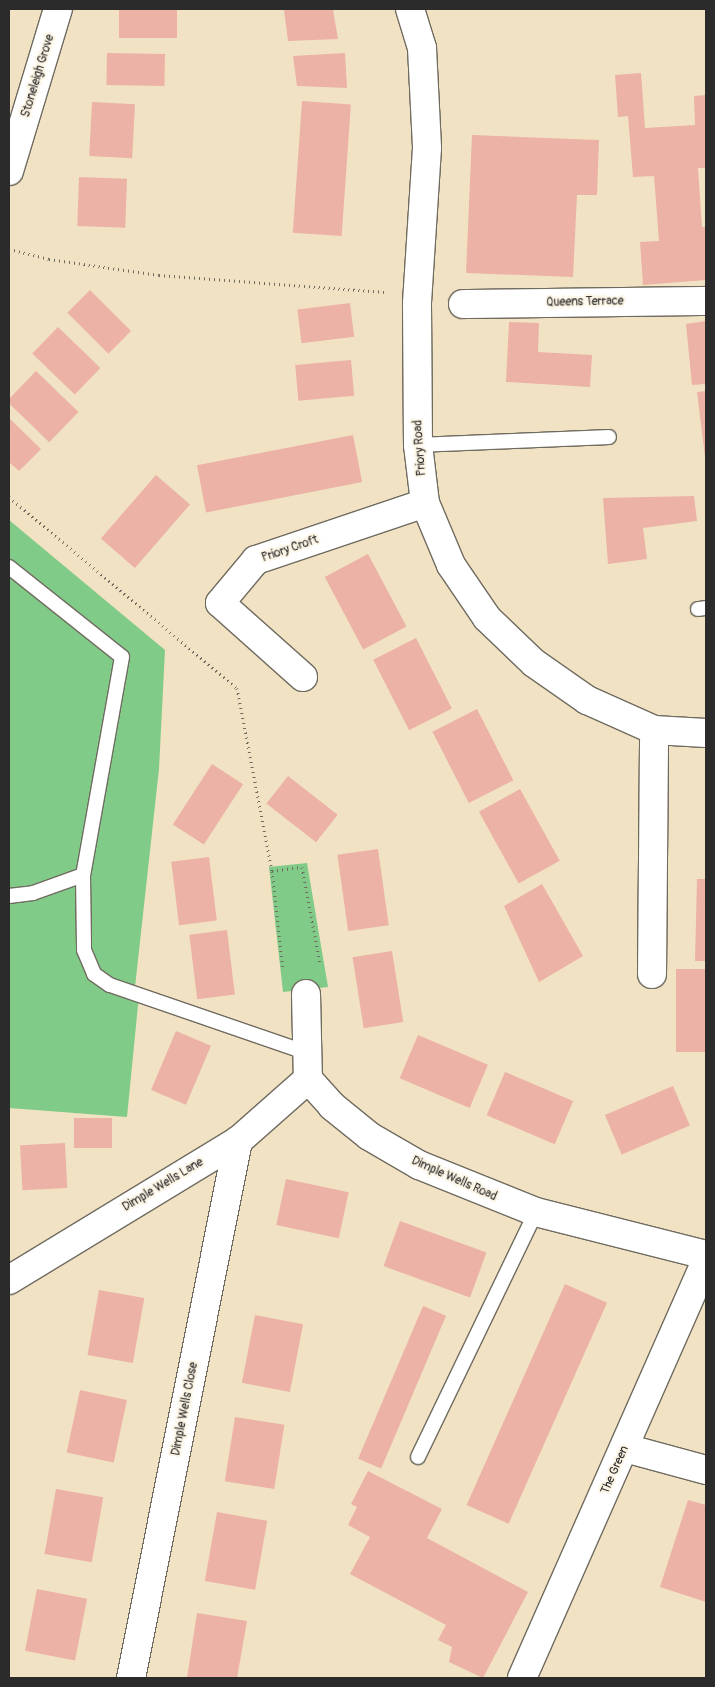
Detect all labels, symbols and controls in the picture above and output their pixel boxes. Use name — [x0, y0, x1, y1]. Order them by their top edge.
street label: Stoneleigh Grove — [19, 33, 57, 119]
street label: Queens Terrace — [546, 294, 624, 310]
street label: Priory Road — [411, 420, 429, 476]
street label: Priory Croft — [260, 533, 320, 565]
street label: Dimple Wells Road — [409, 1154, 499, 1204]
street label: Dimple Wells Lane — [120, 1155, 206, 1215]
street label: Dimple Wells Close — [169, 1361, 201, 1457]
street label: The Green — [598, 1444, 632, 1496]

